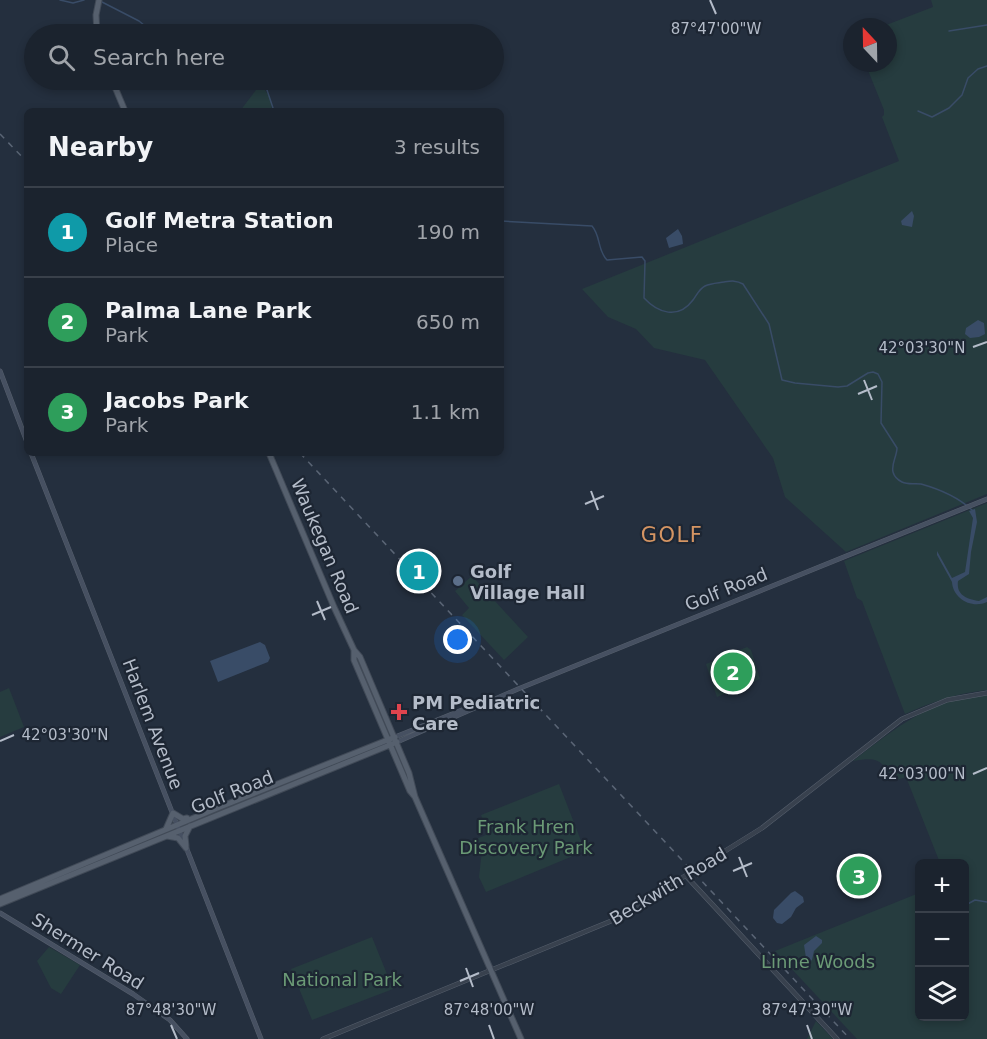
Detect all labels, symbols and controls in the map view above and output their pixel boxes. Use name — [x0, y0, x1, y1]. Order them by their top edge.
north arrow — [843, 18, 897, 72]
text: 87°47'00"W — [671, 20, 761, 38]
search box — [24, 24, 504, 90]
icon: search — [45, 41, 78, 74]
text: Search here — [93, 45, 225, 70]
text: Nearby — [48, 132, 153, 162]
text: 3 results — [394, 135, 480, 159]
text: Golf Metra Station — [105, 208, 334, 233]
text: 1 — [61, 220, 74, 244]
text: 190 m — [416, 220, 480, 244]
text: Place — [105, 233, 158, 257]
text: Palma Lane Park — [105, 298, 311, 323]
text: 2 — [61, 310, 74, 334]
text: 650 m — [416, 310, 480, 334]
text: Park — [105, 323, 148, 347]
text: 42°03'30"N — [878, 339, 966, 357]
text: Jacobs Park — [105, 388, 249, 413]
text: 3 — [61, 400, 74, 424]
text: 1.1 km — [411, 400, 480, 424]
text: Park — [105, 413, 148, 437]
street label: Waukegan Road — [287, 475, 363, 617]
district label: GOLF — [641, 523, 703, 547]
pin: 1 — [400, 548, 438, 594]
place label: Golf Village Hall — [470, 561, 585, 603]
street label: Golf Road — [682, 563, 770, 615]
marker: Golf Village Hall — [451, 574, 465, 588]
your location — [443, 625, 472, 654]
pin: 2 — [714, 650, 752, 694]
street label: Harlem Avenue — [118, 656, 188, 792]
place label: PM Pediatric Care — [412, 692, 540, 734]
marker: PM Pediatric Care — [390, 703, 408, 721]
text: 42°03'30"N — [21, 726, 109, 744]
text: 42°03'00"N — [878, 765, 966, 783]
street label: Golf Road — [188, 766, 276, 818]
park label: Frank Hren Discovery Park — [459, 816, 593, 858]
street label: Beckwith Road — [606, 843, 730, 929]
pin: 3 — [840, 854, 878, 898]
map controls — [915, 859, 969, 1021]
button: + — [915, 859, 969, 913]
street label: Shermer Road — [28, 908, 148, 994]
button: − — [915, 913, 969, 967]
park label: Linne Woods — [761, 951, 875, 972]
button: layers — [915, 967, 969, 1021]
park label: National Park — [282, 969, 402, 990]
text: 87°48'30"W — [126, 1001, 216, 1019]
text: 87°48'00"W — [444, 1001, 534, 1019]
text: 87°47'30"W — [762, 1001, 852, 1019]

